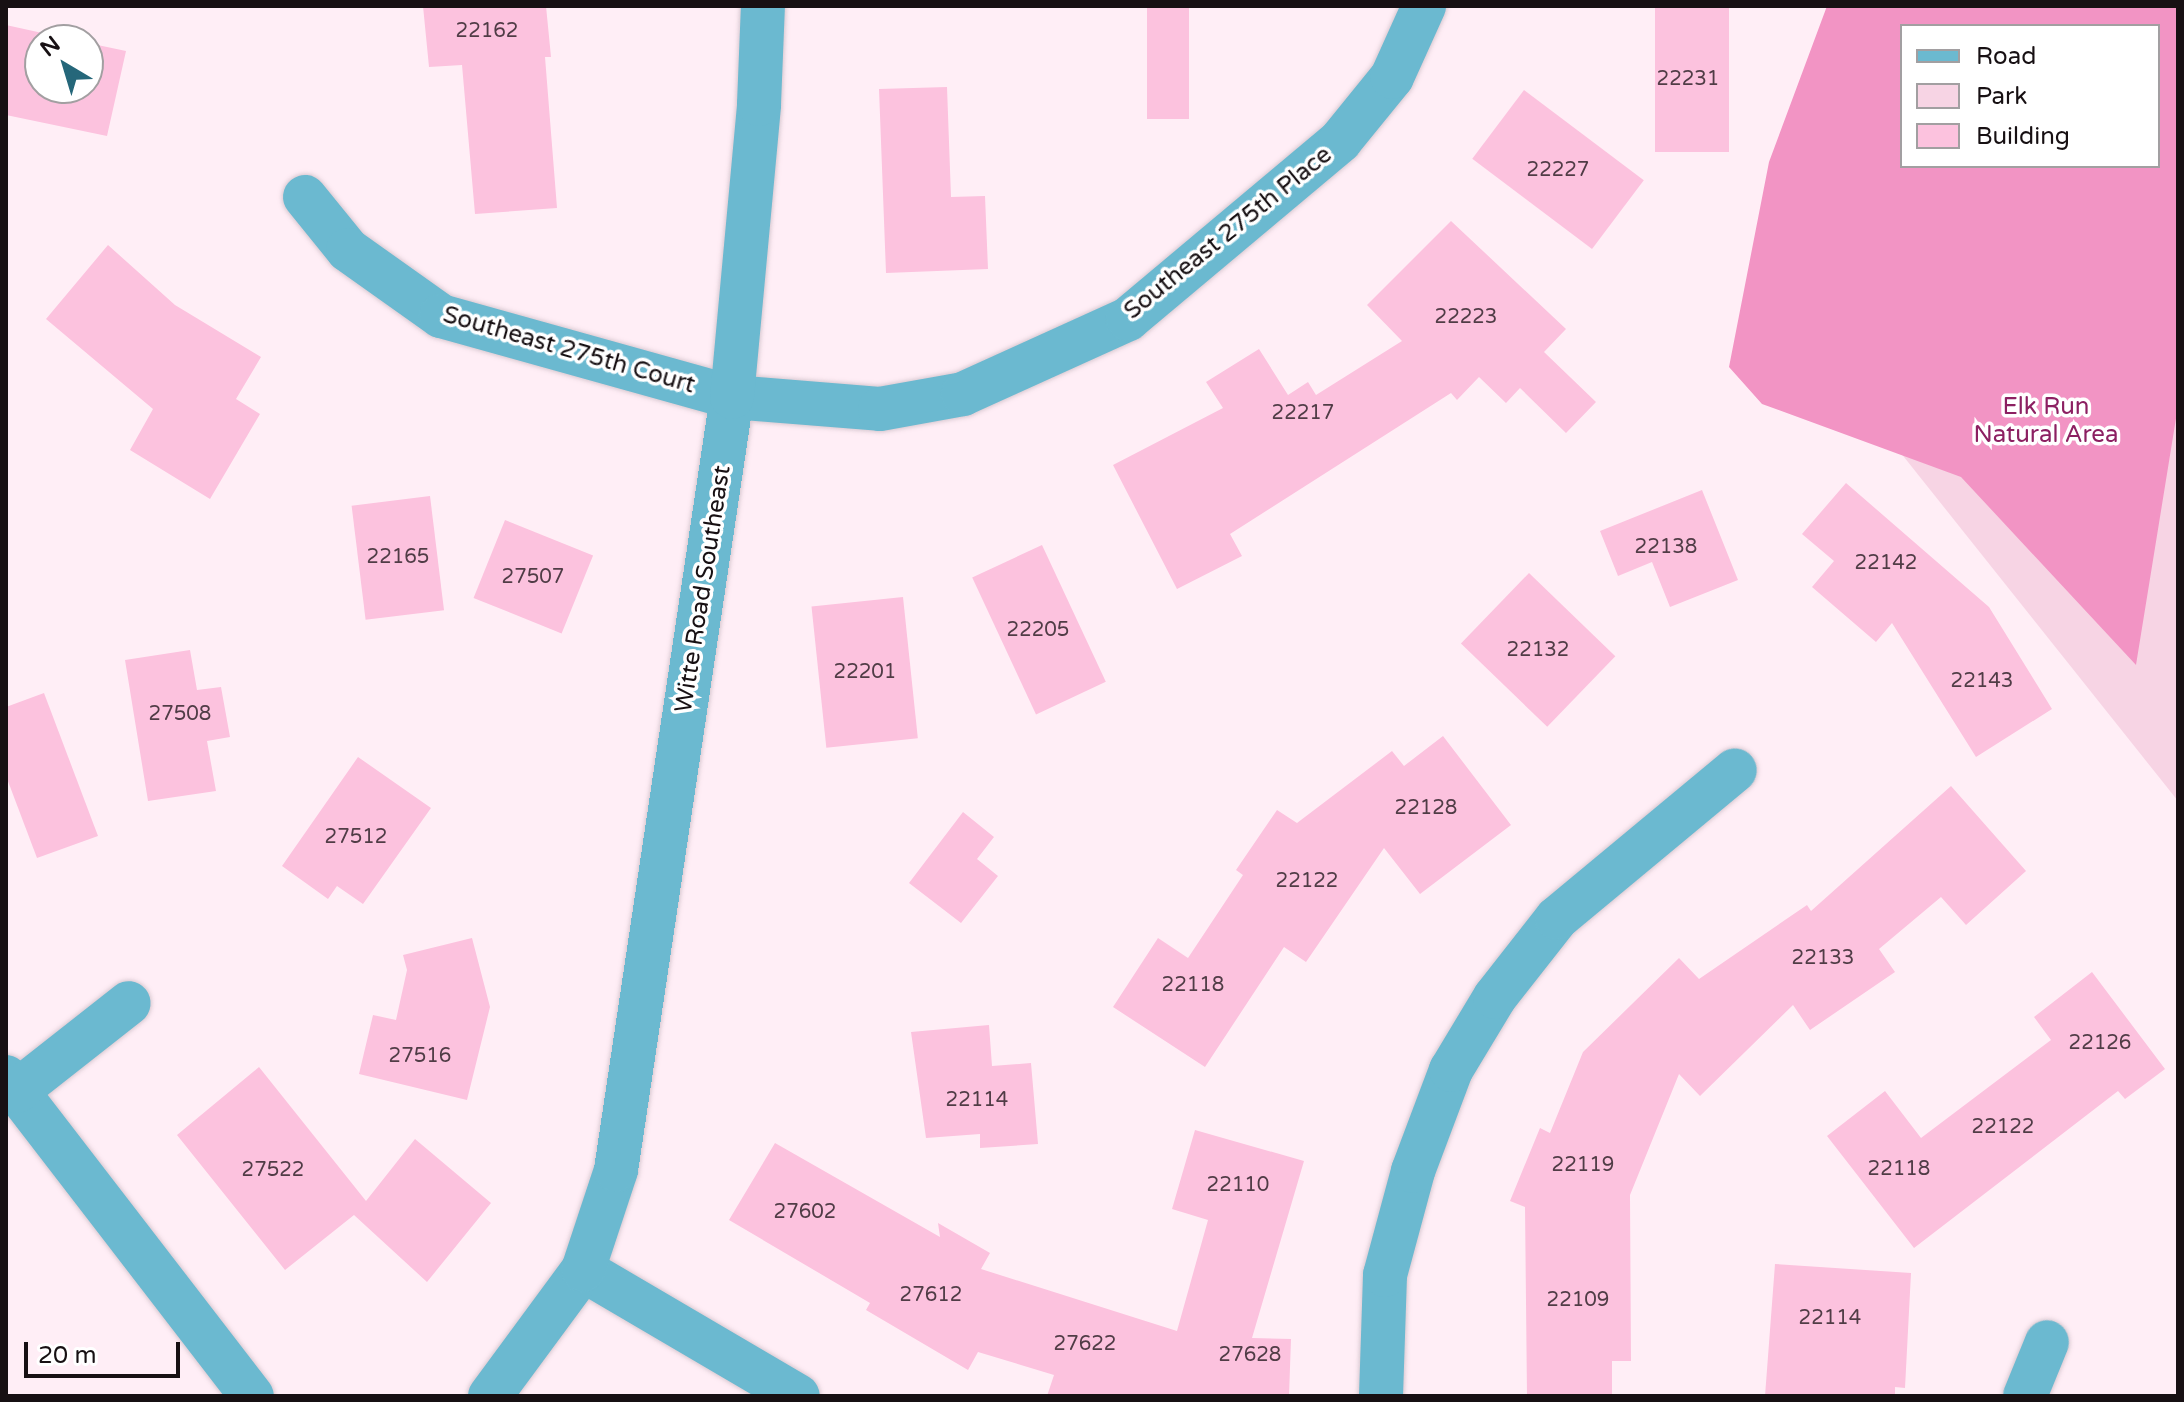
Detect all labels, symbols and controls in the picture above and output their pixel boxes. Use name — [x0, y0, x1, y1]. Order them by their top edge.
house number: 22162 — [456, 19, 518, 43]
north arrow — [24, 24, 104, 104]
legend — [1900, 24, 2160, 168]
text: N — [35, 31, 65, 62]
text: Road — [1976, 42, 2036, 71]
house number: 22231 — [1657, 67, 1719, 91]
text: Park — [1976, 82, 2027, 111]
text: Building — [1976, 122, 2070, 151]
street label: Southeast 275th Place — [1118, 140, 1338, 326]
house number: 22227 — [1527, 158, 1589, 182]
street label: Southeast 275th Court — [440, 300, 698, 400]
house number: 22223 — [1435, 305, 1497, 329]
park label: Elk Run Natural Area — [1974, 393, 2118, 449]
house number: 22217 — [1272, 401, 1334, 425]
street label: Witte Road Southeast — [669, 463, 737, 715]
house number: 22138 — [1635, 535, 1697, 559]
house number: 22165 — [367, 545, 429, 569]
house number: 22142 — [1855, 551, 1917, 575]
house number: 27507 — [502, 565, 564, 589]
house number: 22205 — [1007, 618, 1069, 642]
house number: 22132 — [1507, 638, 1569, 662]
house number: 22201 — [834, 660, 896, 684]
house number: 22143 — [1951, 669, 2013, 693]
house number: 27508 — [149, 702, 211, 726]
house number: 22128 — [1395, 796, 1457, 820]
house number: 27512 — [325, 825, 387, 849]
house number: 22122 — [1276, 869, 1338, 893]
house number: 22133 — [1792, 946, 1854, 970]
house number: 22118 — [1162, 973, 1224, 997]
house number: 22126 — [2069, 1031, 2131, 1055]
house number: 27516 — [389, 1044, 451, 1068]
house number: 22114 — [946, 1088, 1008, 1112]
house number: 22122 — [1972, 1115, 2034, 1139]
house number: 22119 — [1552, 1153, 1614, 1177]
house number: 22118 — [1868, 1157, 1930, 1181]
house number: 27522 — [242, 1158, 304, 1182]
house number: 22110 — [1207, 1173, 1269, 1197]
house number: 27602 — [774, 1200, 836, 1224]
house number: 27612 — [900, 1283, 962, 1307]
house number: 22109 — [1547, 1288, 1609, 1312]
house number: 22114 — [1799, 1306, 1861, 1330]
scale bar — [28, 1326, 184, 1376]
house number: 27622 — [1054, 1332, 1116, 1356]
text: 20 m — [38, 1341, 96, 1370]
house number: 27628 — [1219, 1343, 1281, 1367]

